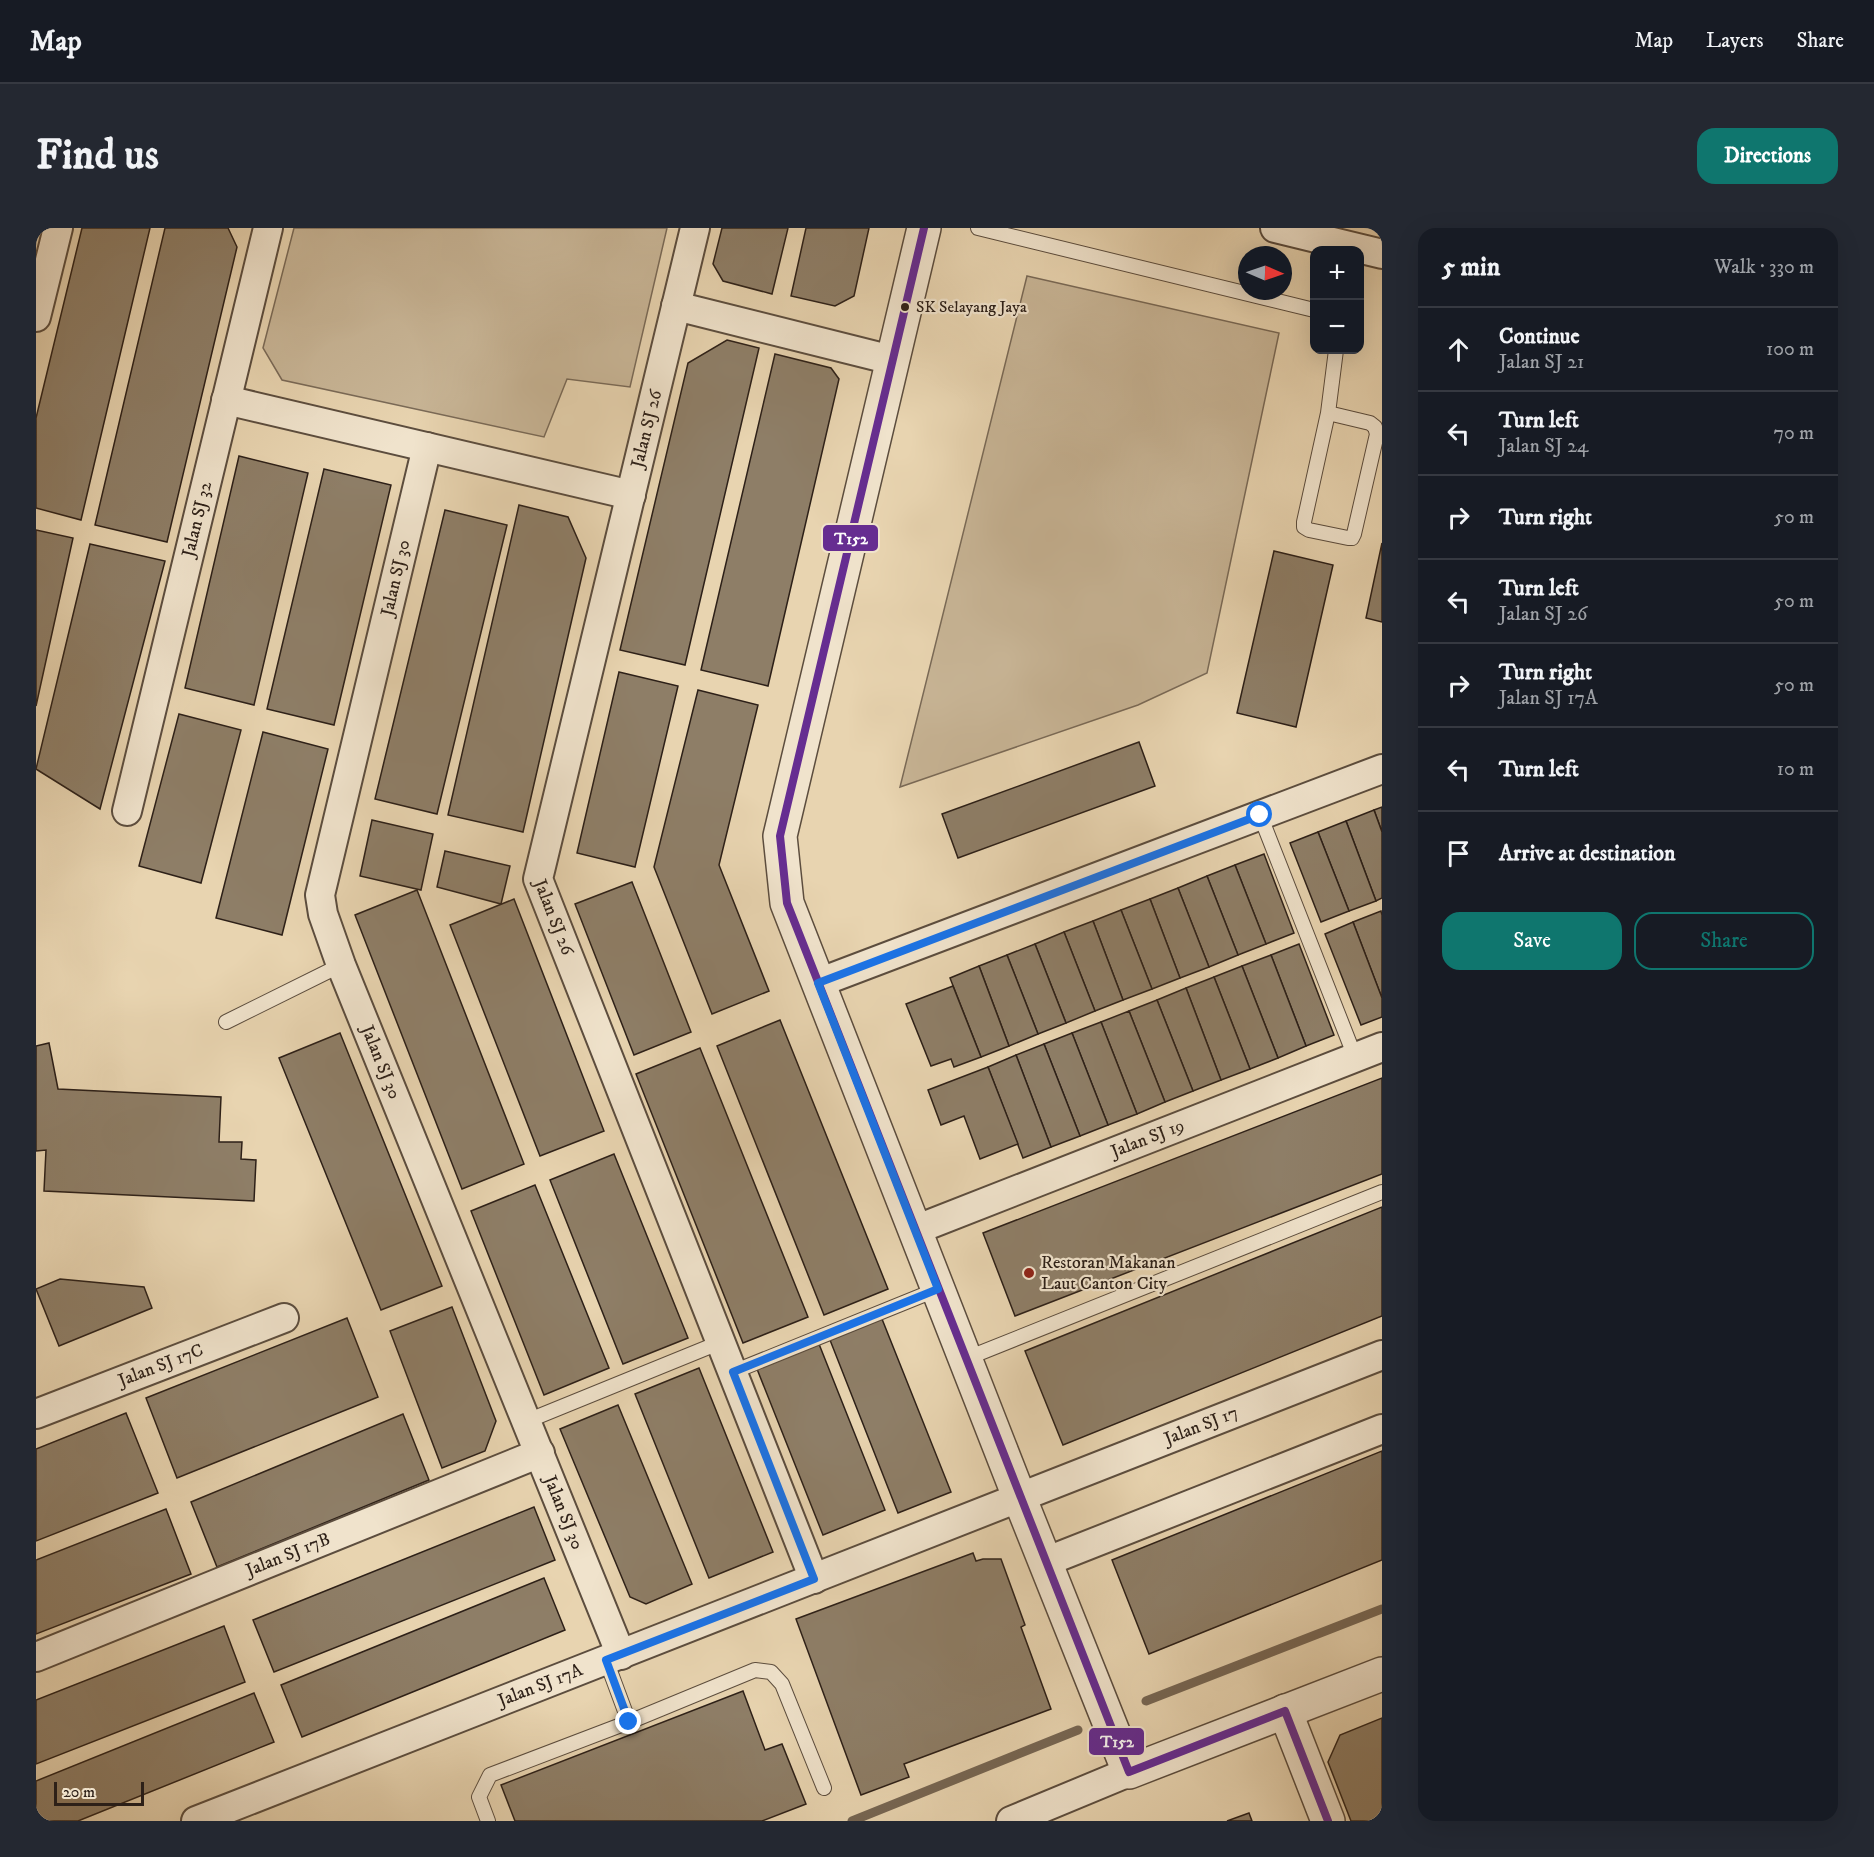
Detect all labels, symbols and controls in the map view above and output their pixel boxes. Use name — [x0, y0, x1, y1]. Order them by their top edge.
text: Map — [30, 24, 82, 59]
text: Map — [1634, 28, 1673, 54]
text: Layers — [1706, 28, 1764, 54]
text: Share — [1797, 28, 1844, 54]
button: Directions — [1697, 128, 1838, 184]
text: Find us — [36, 130, 159, 182]
north arrow — [1238, 246, 1292, 300]
map controls — [1310, 246, 1364, 354]
button: + — [1310, 246, 1364, 300]
text: 5 min — [1442, 251, 1500, 284]
text: Walk · 330 m — [1714, 255, 1814, 280]
place label: SK Selayang Jaya — [916, 297, 1027, 317]
button: − — [1310, 300, 1364, 354]
marker: SK Selayang Jaya — [899, 301, 911, 313]
text: Continue — [1499, 323, 1580, 350]
icon: ahead — [1442, 333, 1475, 366]
text: 100 m — [1766, 337, 1814, 362]
text: Jalan SJ 21 — [1499, 350, 1584, 375]
street label: Jalan SJ 26 — [626, 387, 667, 472]
text: Turn left — [1499, 407, 1579, 434]
icon: left — [1442, 417, 1475, 450]
text: 70 m — [1773, 421, 1814, 446]
text: Jalan SJ 24 — [1499, 434, 1588, 459]
street label: Jalan SJ 32 — [177, 479, 217, 561]
icon: right — [1442, 501, 1475, 534]
text: Turn right — [1499, 504, 1592, 531]
text: 50 m — [1774, 505, 1814, 530]
line badge: T152 — [822, 524, 879, 552]
text: T152 — [833, 529, 869, 549]
street label: Jalan SJ 30 — [376, 538, 415, 620]
text: Turn left — [1499, 575, 1579, 602]
icon: left — [1442, 585, 1475, 618]
text: 50 m — [1774, 589, 1814, 614]
text: Jalan SJ 26 — [1499, 602, 1587, 627]
text: Turn right — [1499, 659, 1592, 686]
icon: right — [1442, 669, 1475, 702]
text: 50 m — [1774, 673, 1814, 698]
text: Jalan SJ 17A — [1499, 686, 1598, 711]
icon: left — [1442, 753, 1475, 786]
text: Turn left — [1499, 756, 1579, 783]
text: 10 m — [1777, 757, 1814, 782]
route start — [1246, 801, 1272, 827]
icon: arrive — [1442, 837, 1475, 870]
text: Arrive at destination — [1499, 840, 1676, 867]
street label: Jalan SJ 26 — [528, 875, 578, 959]
button: Save — [1442, 912, 1622, 970]
button: Share — [1634, 912, 1814, 970]
street label: Jalan SJ 30 — [355, 1020, 405, 1103]
street label: Jalan SJ 19 — [1106, 1115, 1188, 1164]
place label: Restoran Makanan Laut Canton City — [1041, 1252, 1176, 1295]
marker: Restoran Makanan Laut Canton City — [1022, 1266, 1036, 1280]
street label: Jalan SJ 17C — [113, 1339, 207, 1393]
street label: Jalan SJ 17 — [1159, 1402, 1241, 1451]
street label: Jalan SJ 30 — [538, 1471, 588, 1553]
street label: Jalan SJ 17B — [241, 1528, 333, 1583]
street label: Jalan SJ 17A — [493, 1659, 586, 1713]
route end — [615, 1708, 641, 1734]
line badge: T152 — [1088, 1727, 1145, 1756]
text: T152 — [1099, 1732, 1135, 1752]
scale bar — [54, 1779, 144, 1806]
text: 20 m — [63, 1782, 95, 1802]

